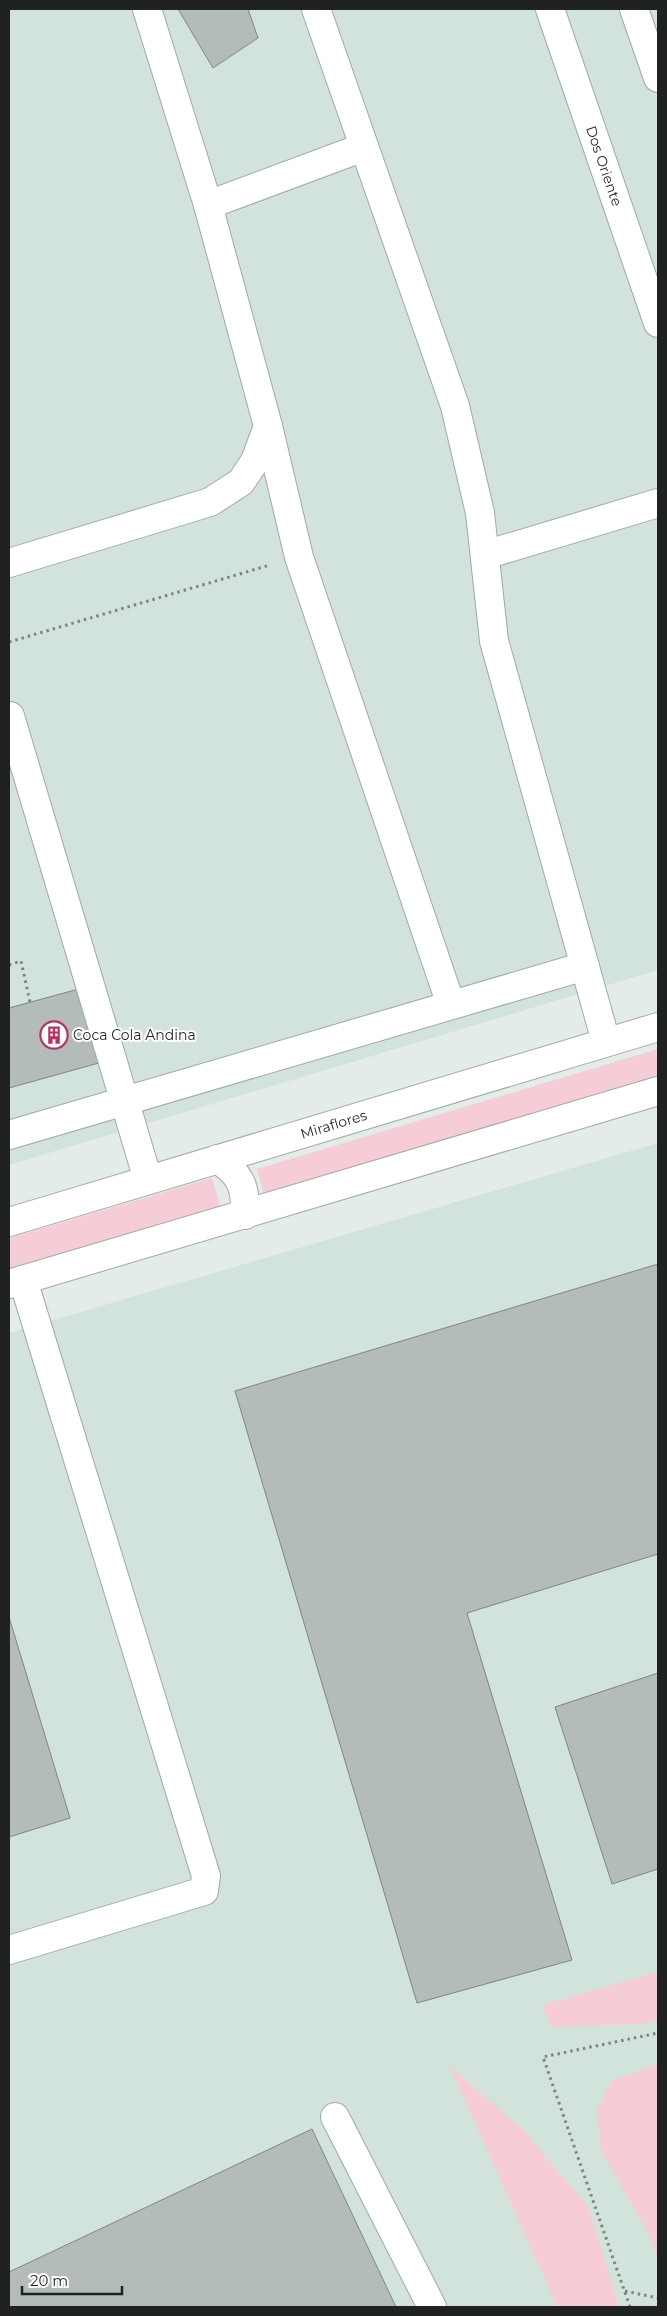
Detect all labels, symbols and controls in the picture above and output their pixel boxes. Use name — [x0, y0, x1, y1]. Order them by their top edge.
street label: Dos Oriente — [582, 123, 626, 208]
building icon: Coca Cola Andina — [39, 1020, 69, 1050]
place label: Coca Cola Andina — [73, 1026, 196, 1044]
street label: Miraflores — [298, 1106, 369, 1143]
scale bar — [22, 2264, 122, 2296]
text: 20 m — [30, 2271, 68, 2290]

